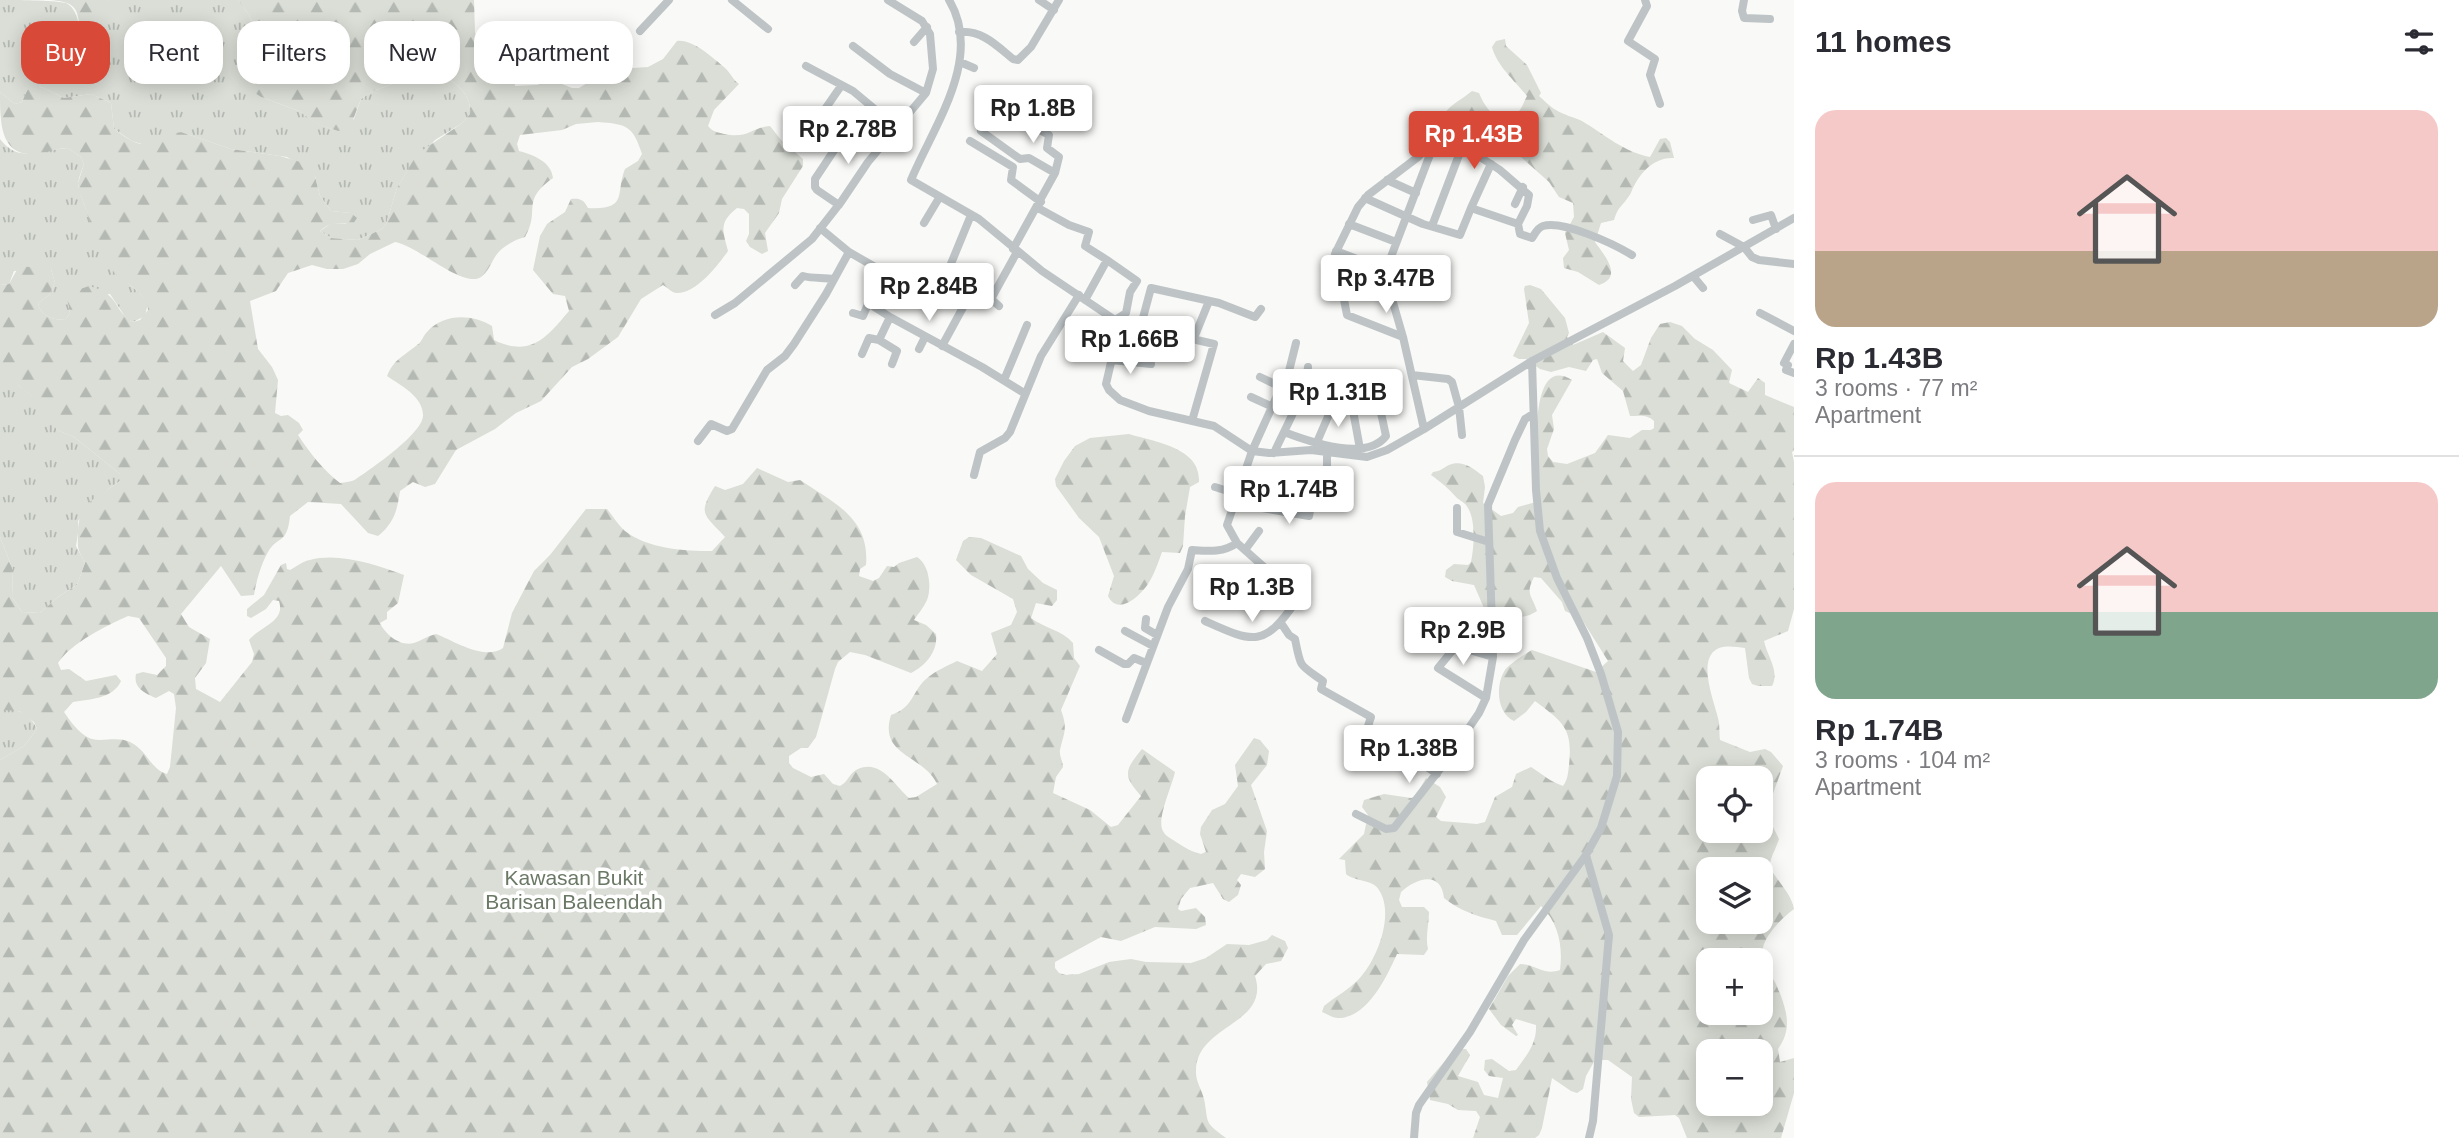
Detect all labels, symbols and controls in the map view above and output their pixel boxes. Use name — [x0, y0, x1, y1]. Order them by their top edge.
chip: Buy — [21, 21, 110, 84]
chip: Rent — [124, 21, 223, 84]
chip: Filters — [237, 21, 350, 84]
chip: New — [364, 21, 460, 84]
chip: Apartment — [474, 21, 633, 84]
icon: filters — [2400, 23, 2438, 61]
text: 11 homes — [1815, 25, 1952, 58]
pin: Rp 1.8B — [968, 86, 1098, 145]
text: Rp 1.8B — [990, 95, 1076, 121]
pin: Rp 2.78B — [776, 106, 920, 166]
pin: Rp 1.43B — [1402, 111, 1546, 171]
text: Rp 2.78B — [799, 116, 897, 142]
text: Rp 1.43B — [1425, 121, 1523, 147]
icon: home — [2064, 156, 2190, 282]
pin: Rp 3.47B — [1314, 256, 1458, 315]
pin: Rp 2.84B — [857, 264, 1001, 323]
text: Rp 3.47B — [1337, 265, 1435, 291]
text: Rp 2.84B — [880, 273, 978, 299]
pin: Rp 1.66B — [1058, 316, 1202, 376]
text: Rp 1.66B — [1081, 326, 1179, 352]
text: Rp 1.43B — [1815, 341, 1943, 374]
pin: Rp 1.31B — [1266, 370, 1410, 429]
text: 3 rooms · 77 m² — [1815, 375, 1977, 401]
text: Rp 1.31B — [1289, 379, 1387, 405]
text: Apartment — [1815, 402, 1921, 428]
pin: Rp 1.74B — [1217, 466, 1361, 526]
text: Rp 1.74B — [1240, 476, 1338, 502]
icon: home — [2064, 528, 2190, 654]
pin: Rp 1.3B — [1187, 564, 1317, 624]
text: Rp 1.3B — [1209, 574, 1295, 600]
pin: Rp 2.9B — [1398, 608, 1528, 667]
text: Rp 2.9B — [1420, 617, 1506, 643]
text: Rp 1.74B — [1815, 713, 1943, 746]
pin: Rp 1.38B — [1337, 726, 1481, 785]
text: Rp 1.38B — [1360, 735, 1458, 761]
text: 3 rooms · 104 m² — [1815, 747, 1990, 773]
map controls — [1696, 766, 1773, 1116]
button: locate — [1696, 766, 1773, 843]
text: Apartment — [1815, 774, 1921, 800]
button: layers — [1696, 857, 1773, 934]
park label: Kawasan Bukit Barisan Baleendah — [485, 866, 663, 913]
button: + — [1696, 948, 1773, 1025]
button: − — [1696, 1039, 1773, 1116]

